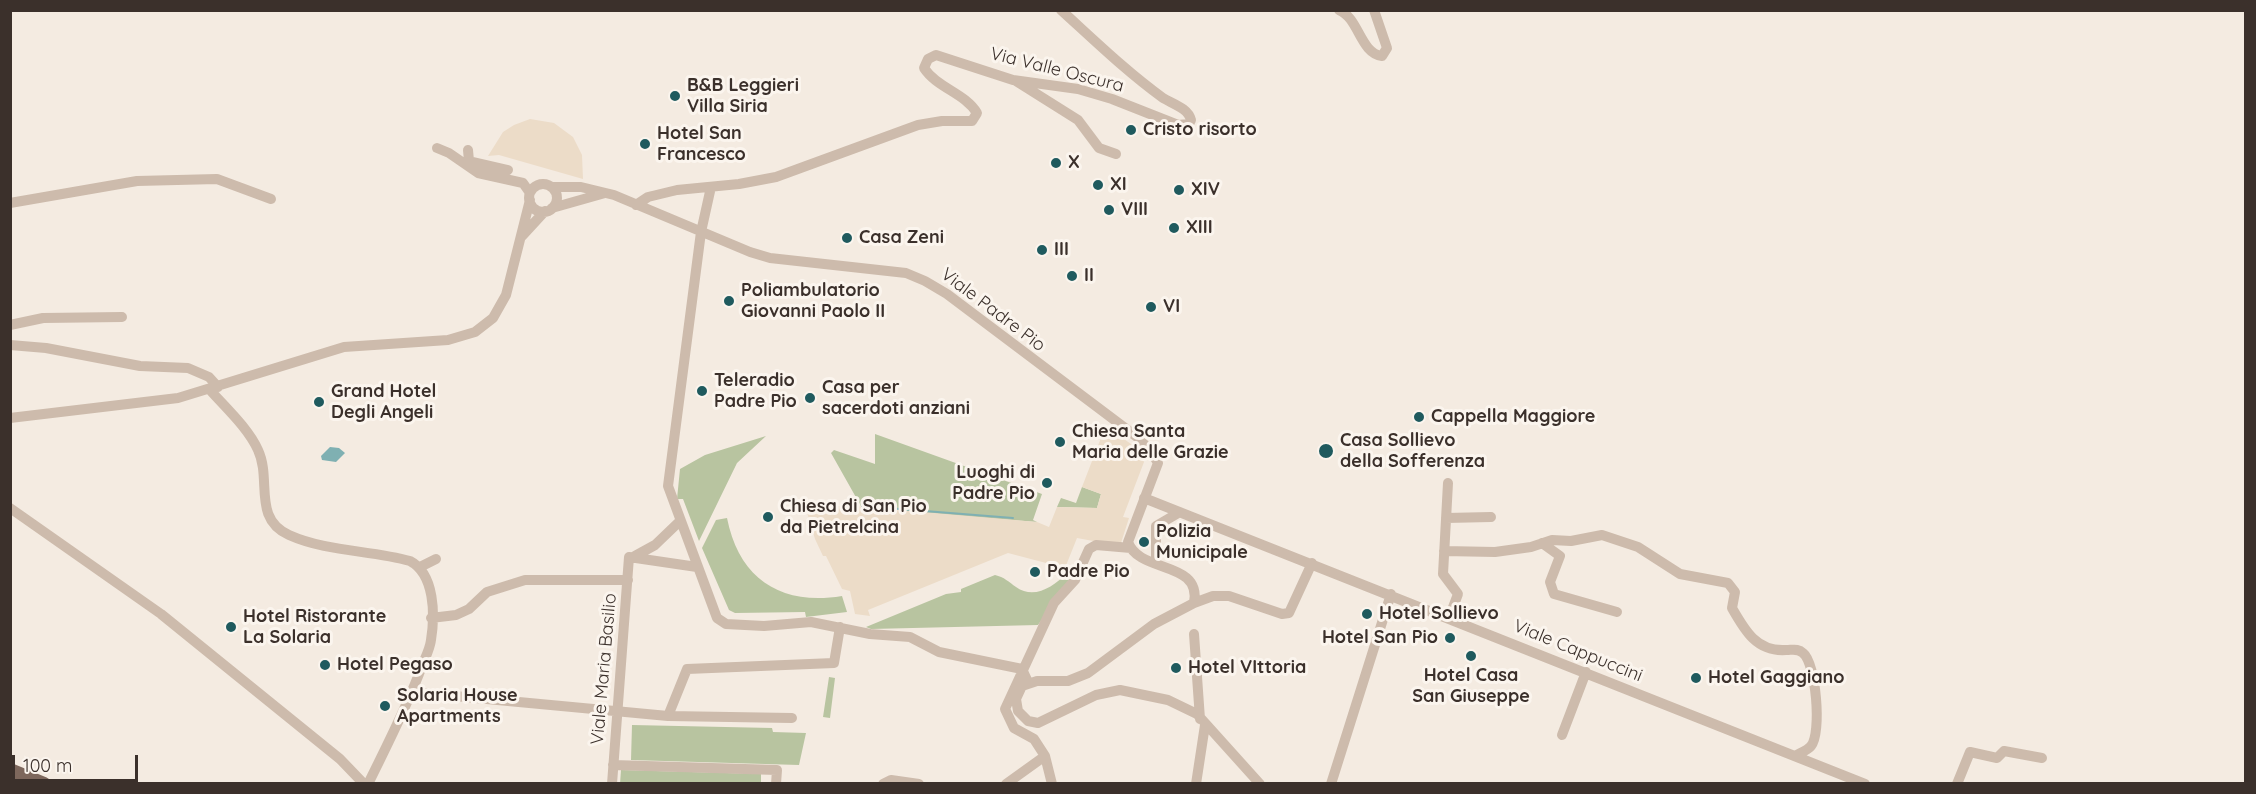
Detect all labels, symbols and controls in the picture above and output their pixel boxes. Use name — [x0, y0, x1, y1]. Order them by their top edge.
street label: Via Valle Oscura — [988, 43, 1126, 97]
place label: B&B Leggieri Villa Siria — [687, 75, 799, 118]
marker: B&B Leggieri Villa Siria — [668, 89, 682, 103]
place label: Cristo risorto — [1143, 119, 1257, 141]
place label: Hotel San Francesco — [657, 123, 746, 166]
marker: Cristo risorto — [1124, 123, 1138, 137]
marker: Hotel San Francesco — [638, 137, 652, 151]
place label: X — [1068, 152, 1080, 174]
marker: X — [1049, 156, 1063, 170]
place label: XI — [1110, 174, 1127, 196]
marker: XI — [1091, 178, 1105, 192]
place label: XIV — [1191, 179, 1220, 201]
marker: XIV — [1172, 183, 1186, 197]
place label: VIII — [1121, 199, 1148, 221]
marker: VIII — [1102, 203, 1116, 217]
place label: XIII — [1186, 217, 1213, 239]
marker: XIII — [1167, 221, 1181, 235]
place label: Casa Zeni — [859, 227, 944, 249]
marker: Casa Zeni — [840, 231, 854, 245]
place label: III — [1054, 239, 1069, 261]
marker: III — [1035, 243, 1049, 257]
street label: Viale Padre Pio — [936, 264, 1050, 356]
place label: II — [1084, 265, 1094, 287]
marker: II — [1065, 269, 1079, 283]
place label: Poliambulatorio Giovanni Paolo II — [741, 280, 885, 322]
marker: Poliambulatorio Giovanni Paolo II — [722, 294, 736, 308]
place label: VI — [1163, 296, 1180, 318]
marker: VI — [1144, 300, 1158, 314]
place label: Teleradio Padre Pio — [714, 370, 797, 412]
place label: Casa per sacerdoti anziani — [822, 377, 970, 420]
place label: Grand Hotel Degli Angeli — [331, 381, 436, 424]
marker: Teleradio Padre Pio — [695, 384, 709, 398]
marker: Casa per sacerdoti anziani — [803, 391, 817, 405]
marker: Grand Hotel Degli Angeli — [312, 395, 326, 409]
place label: Cappella Maggiore — [1431, 406, 1595, 428]
marker: Cappella Maggiore — [1412, 410, 1426, 424]
place label: Chiesa Santa Maria delle Grazie — [1072, 421, 1229, 464]
place label: Casa Sollievo della Sofferenza — [1340, 430, 1485, 472]
marker: Chiesa Santa Maria delle Grazie — [1053, 435, 1067, 449]
marker: Casa Sollievo della Sofferenza — [1317, 442, 1335, 460]
place label: Luoghi di Padre Pio — [952, 462, 1035, 504]
marker: Luoghi di Padre Pio — [1040, 476, 1054, 490]
place label: Chiesa di San Pio da Pietrelcina — [780, 496, 927, 538]
marker: Chiesa di San Pio da Pietrelcina — [761, 510, 775, 524]
place label: Polizia Municipale — [1156, 521, 1248, 564]
marker: Polizia Municipale — [1137, 535, 1151, 549]
place label: Padre Pio — [1047, 561, 1130, 583]
marker: Padre Pio — [1028, 565, 1042, 579]
street label: Viale Maria Basilio — [587, 592, 621, 746]
place label: Hotel Sollievo — [1379, 603, 1499, 625]
place label: Hotel Ristorante La Solaria — [243, 606, 386, 648]
marker: Hotel Sollievo — [1360, 607, 1374, 621]
street label: Viale Cappuccini — [1510, 615, 1646, 687]
marker: Hotel Ristorante La Solaria — [224, 620, 238, 634]
place label: Hotel San Pio — [1322, 627, 1438, 649]
marker: Hotel San Pio — [1443, 631, 1457, 645]
marker: Hotel Casa San Giuseppe — [1464, 649, 1478, 663]
place label: Hotel Pegaso — [337, 654, 453, 676]
place label: Hotel VIttoria — [1188, 657, 1306, 679]
marker: Hotel Pegaso — [318, 658, 332, 672]
marker: Hotel VIttoria — [1169, 661, 1183, 675]
place label: Hotel Casa San Giuseppe — [1412, 665, 1530, 708]
place label: Hotel Gaggiano — [1708, 667, 1845, 689]
marker: Hotel Gaggiano — [1689, 671, 1703, 685]
place label: Solaria House Apartments — [397, 685, 518, 728]
marker: Solaria House Apartments — [378, 699, 392, 713]
scale bar — [15, 743, 141, 781]
text: 100 m — [23, 754, 72, 777]

